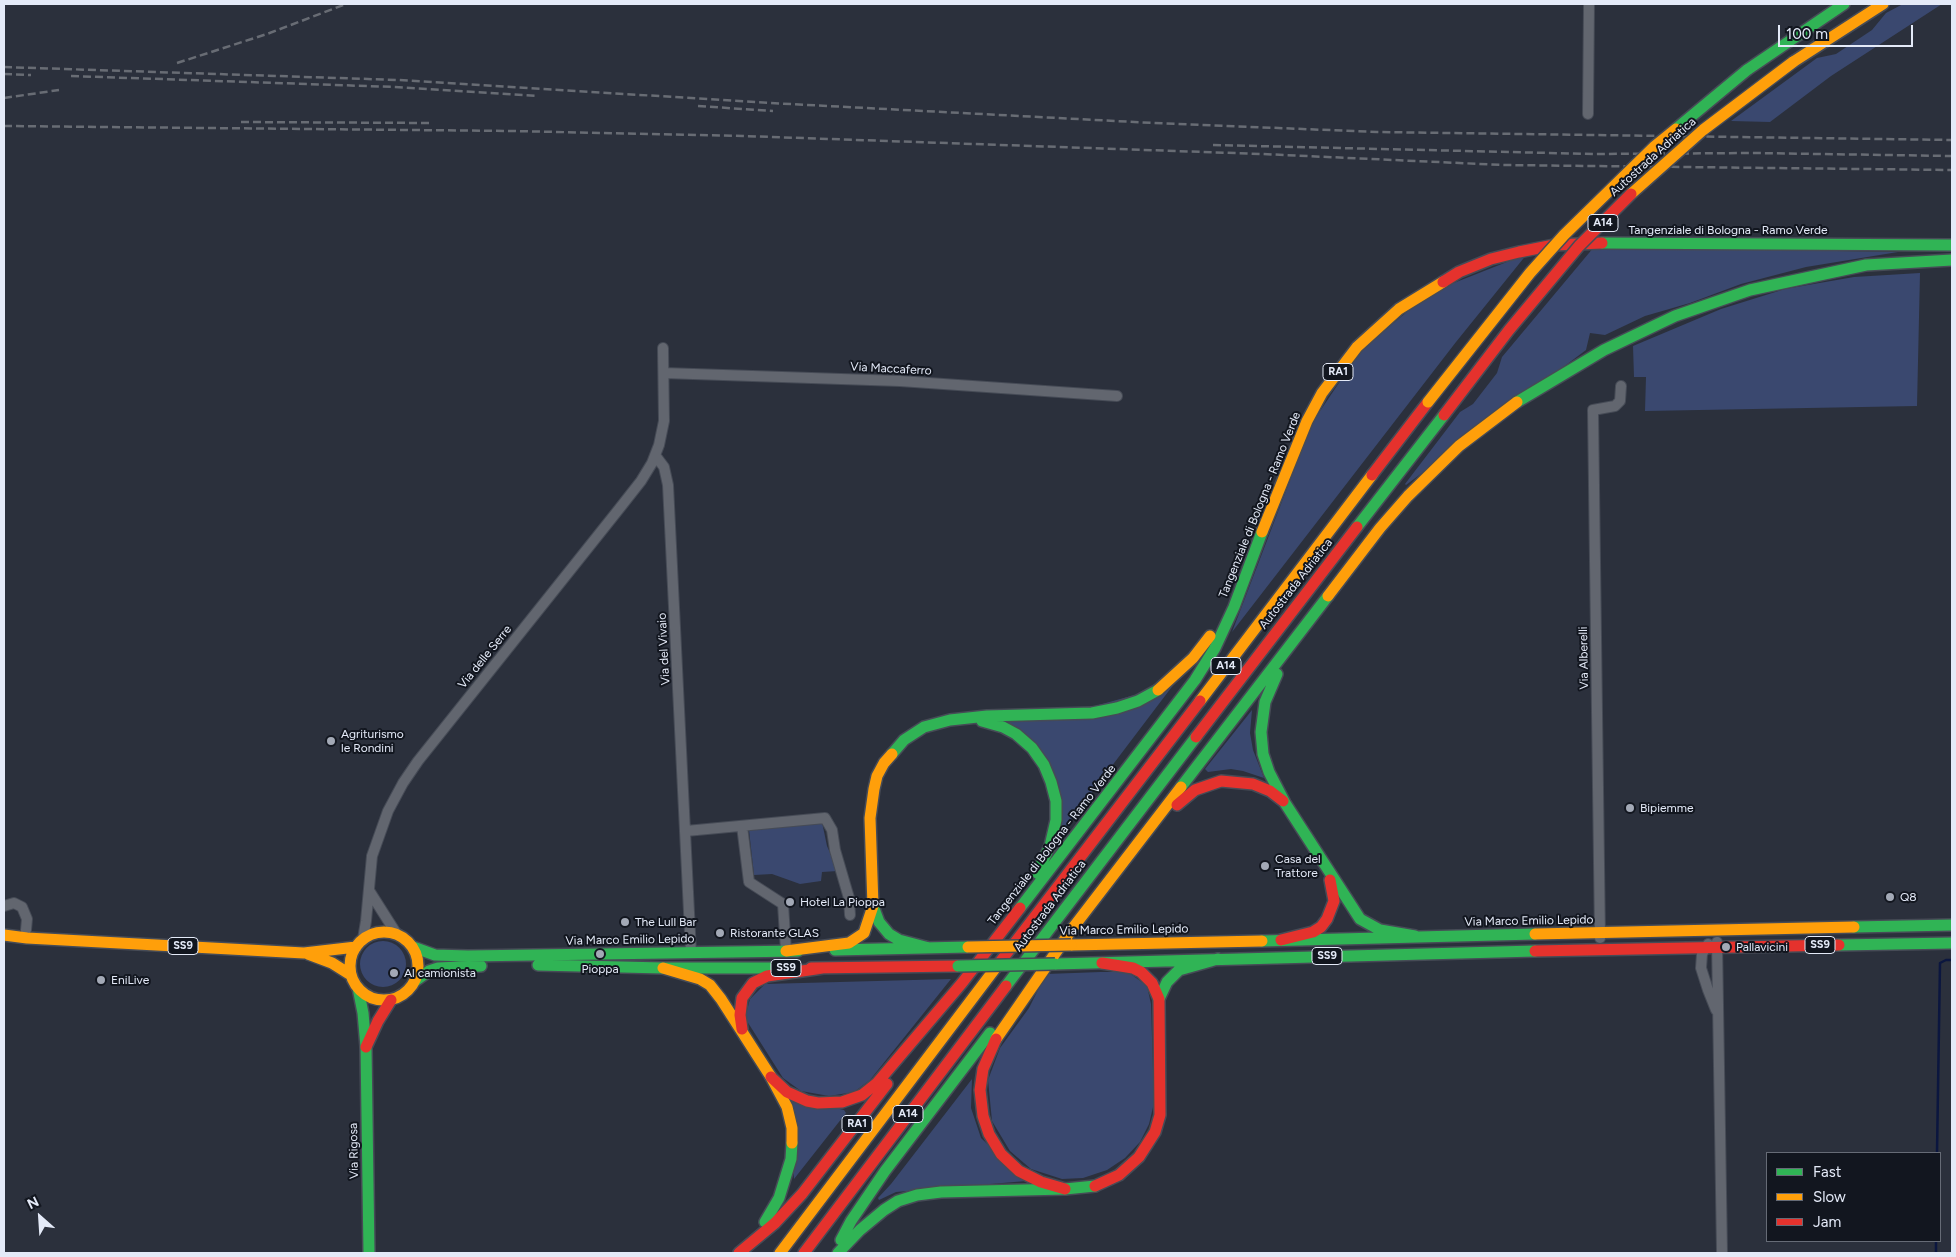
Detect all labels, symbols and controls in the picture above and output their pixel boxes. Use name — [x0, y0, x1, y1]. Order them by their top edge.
scale bar — [1781, 15, 1916, 47]
text: 100 m — [1786, 25, 1828, 43]
street label: Autostrada Adriatica — [1607, 115, 1699, 199]
road number: A14 — [1588, 214, 1618, 232]
street label: Tangenziale di Bologna - Ramo Verde — [1628, 223, 1828, 237]
street label: Via Maccaferro — [850, 360, 932, 378]
road number: RA1 — [1323, 364, 1353, 381]
street label: Tangenziale di Bologna - Ramo Verde — [1216, 410, 1304, 600]
street label: Autostrada Adriatica — [1256, 536, 1336, 632]
street label: Via del Vivaio — [655, 612, 673, 686]
street label: Via delle Serre — [455, 622, 515, 692]
street label: Via Alberelli — [1576, 626, 1592, 690]
road number: A14 — [1211, 658, 1241, 674]
place label: Agriturismo le Rondini — [341, 727, 404, 755]
marker: Agriturismo le Rondini — [325, 735, 337, 747]
street label: Tangenziale di Bologna - Ramo Verde — [985, 762, 1119, 928]
place label: Bipiemme — [1640, 801, 1694, 815]
marker: Bipiemme — [1624, 802, 1636, 814]
place label: Casa del Trattore — [1275, 852, 1321, 880]
street label: Autostrada Adriatica — [1011, 857, 1089, 955]
marker: Casa del Trattore — [1259, 860, 1271, 872]
place label: Q8 — [1900, 890, 1917, 904]
marker: Q8 — [1884, 891, 1896, 903]
place label: Hotel La Pioppa — [800, 895, 885, 909]
marker: Hotel La Pioppa — [784, 896, 796, 908]
street label: Via Marco Emilio Lepido — [1464, 913, 1594, 929]
place label: The Lull Bar — [635, 915, 697, 929]
marker: The Lull Bar — [619, 916, 631, 928]
street label: Via Marco Emilio Lepido — [1059, 922, 1189, 938]
place label: Ristorante GLAS — [730, 926, 819, 940]
marker: Ristorante GLAS — [714, 927, 726, 939]
street label: Via Marco Emilio Lepido — [565, 932, 695, 948]
road number: SS9 — [1805, 936, 1835, 954]
road number: SS9 — [168, 938, 198, 954]
place label: Pallavicini — [1736, 940, 1788, 954]
marker: Pallavicini — [1720, 941, 1732, 953]
marker: Pioppa — [594, 948, 606, 960]
road number: SS9 — [1312, 948, 1342, 964]
road number: SS9 — [771, 960, 801, 976]
place label: Pioppa — [582, 962, 618, 976]
place label: Al camionista — [404, 966, 476, 980]
marker: Al camionista — [388, 967, 400, 979]
place label: EniLive — [111, 973, 149, 987]
marker: EniLive — [95, 974, 107, 986]
road number: A14 — [893, 1106, 923, 1122]
road number: RA1 — [842, 1116, 872, 1132]
street label: Via Rigosa — [346, 1123, 362, 1179]
legend — [1766, 1152, 1941, 1242]
text: Fast — [1813, 1163, 1841, 1181]
text: Slow — [1813, 1188, 1846, 1206]
north arrow — [15, 1192, 65, 1242]
text: N — [25, 1193, 42, 1213]
text: Jam — [1813, 1213, 1841, 1231]

